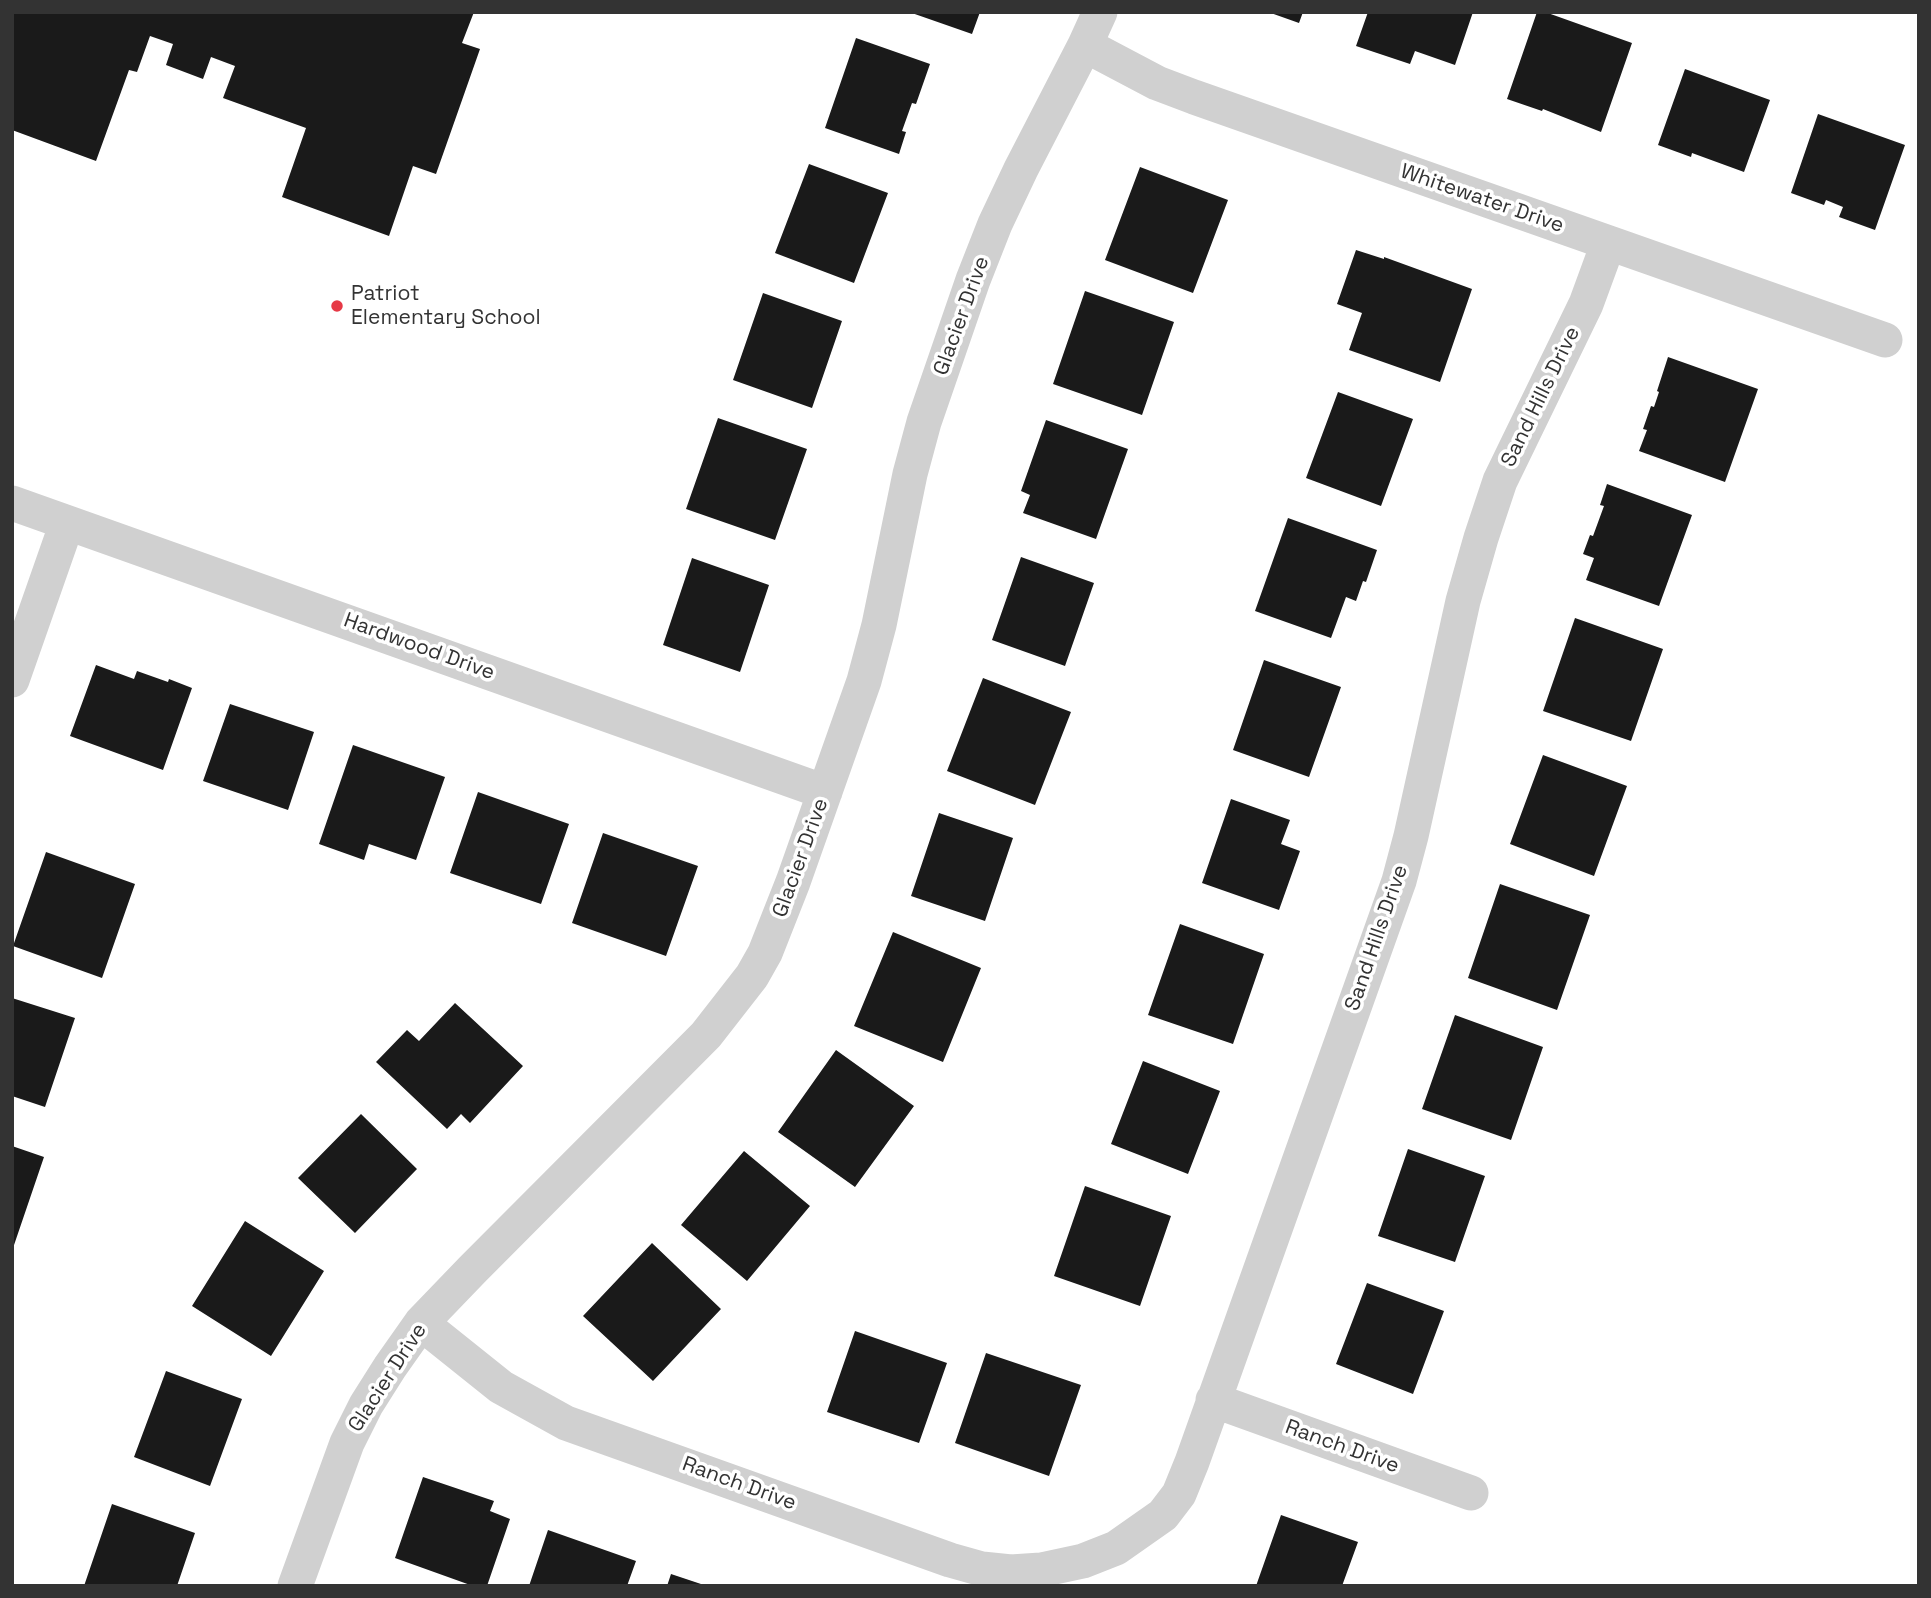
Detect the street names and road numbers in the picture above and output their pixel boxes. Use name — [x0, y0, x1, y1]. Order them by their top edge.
street label: Whitewater Drive — [1397, 159, 1567, 239]
street label: Glacier Drive — [929, 253, 995, 379]
street label: Sand Hills Drive — [1496, 323, 1586, 471]
street label: Hardwood Drive — [340, 608, 498, 686]
street label: Glacier Drive — [768, 795, 834, 921]
street label: Sand Hills Drive — [1340, 862, 1414, 1014]
street label: Glacier Drive — [344, 1319, 432, 1437]
street label: Ranch Drive — [1282, 1415, 1402, 1479]
street label: Ranch Drive — [679, 1452, 799, 1516]

